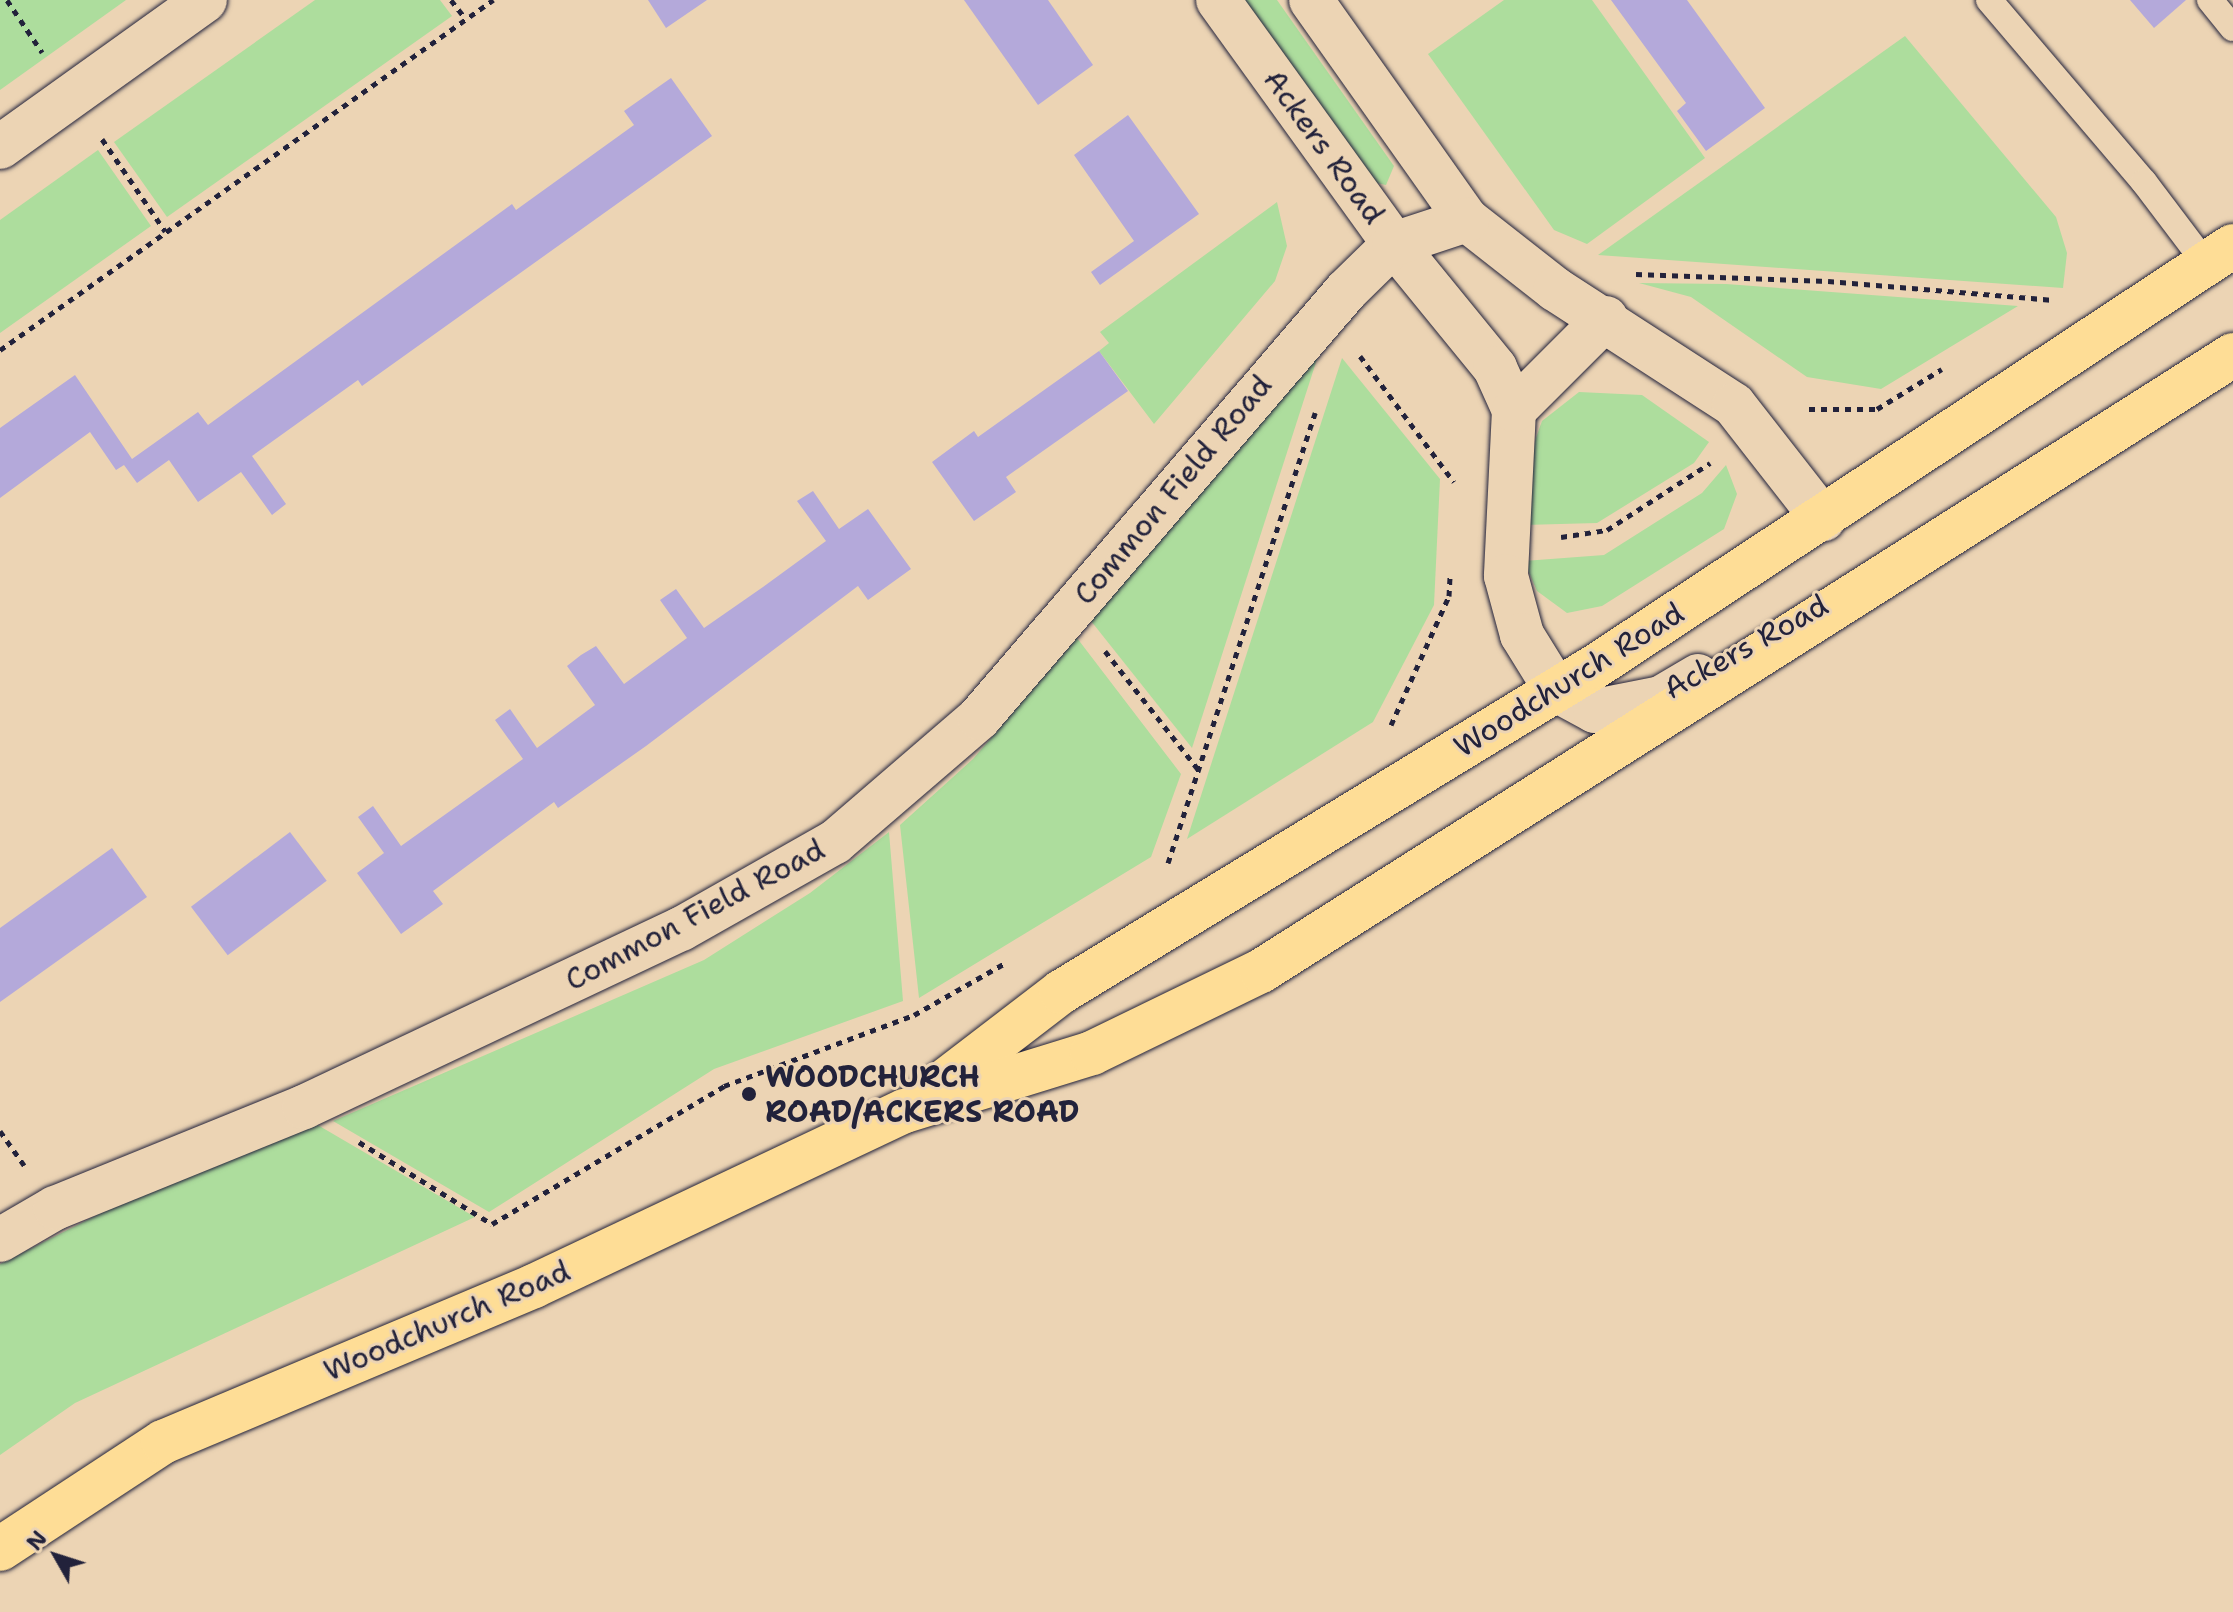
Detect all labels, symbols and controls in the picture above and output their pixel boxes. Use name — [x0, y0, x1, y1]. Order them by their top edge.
street label: Ackers Road — [1256, 63, 1392, 231]
street label: Common Field Road — [1067, 368, 1279, 612]
street label: Ackers Road — [1658, 587, 1834, 707]
street label: Woodchurch Road — [1447, 595, 1691, 765]
street label: Common Field Road — [559, 831, 831, 999]
place label: WOODCHURCH ROAD/ACKERS ROAD — [765, 1059, 1079, 1130]
marker: WOODCHURCH ROAD/ACKERS ROAD — [740, 1085, 758, 1103]
street label: Woodchurch Road — [318, 1253, 576, 1389]
north arrow — [16, 1516, 96, 1596]
text: N — [20, 1525, 54, 1556]

